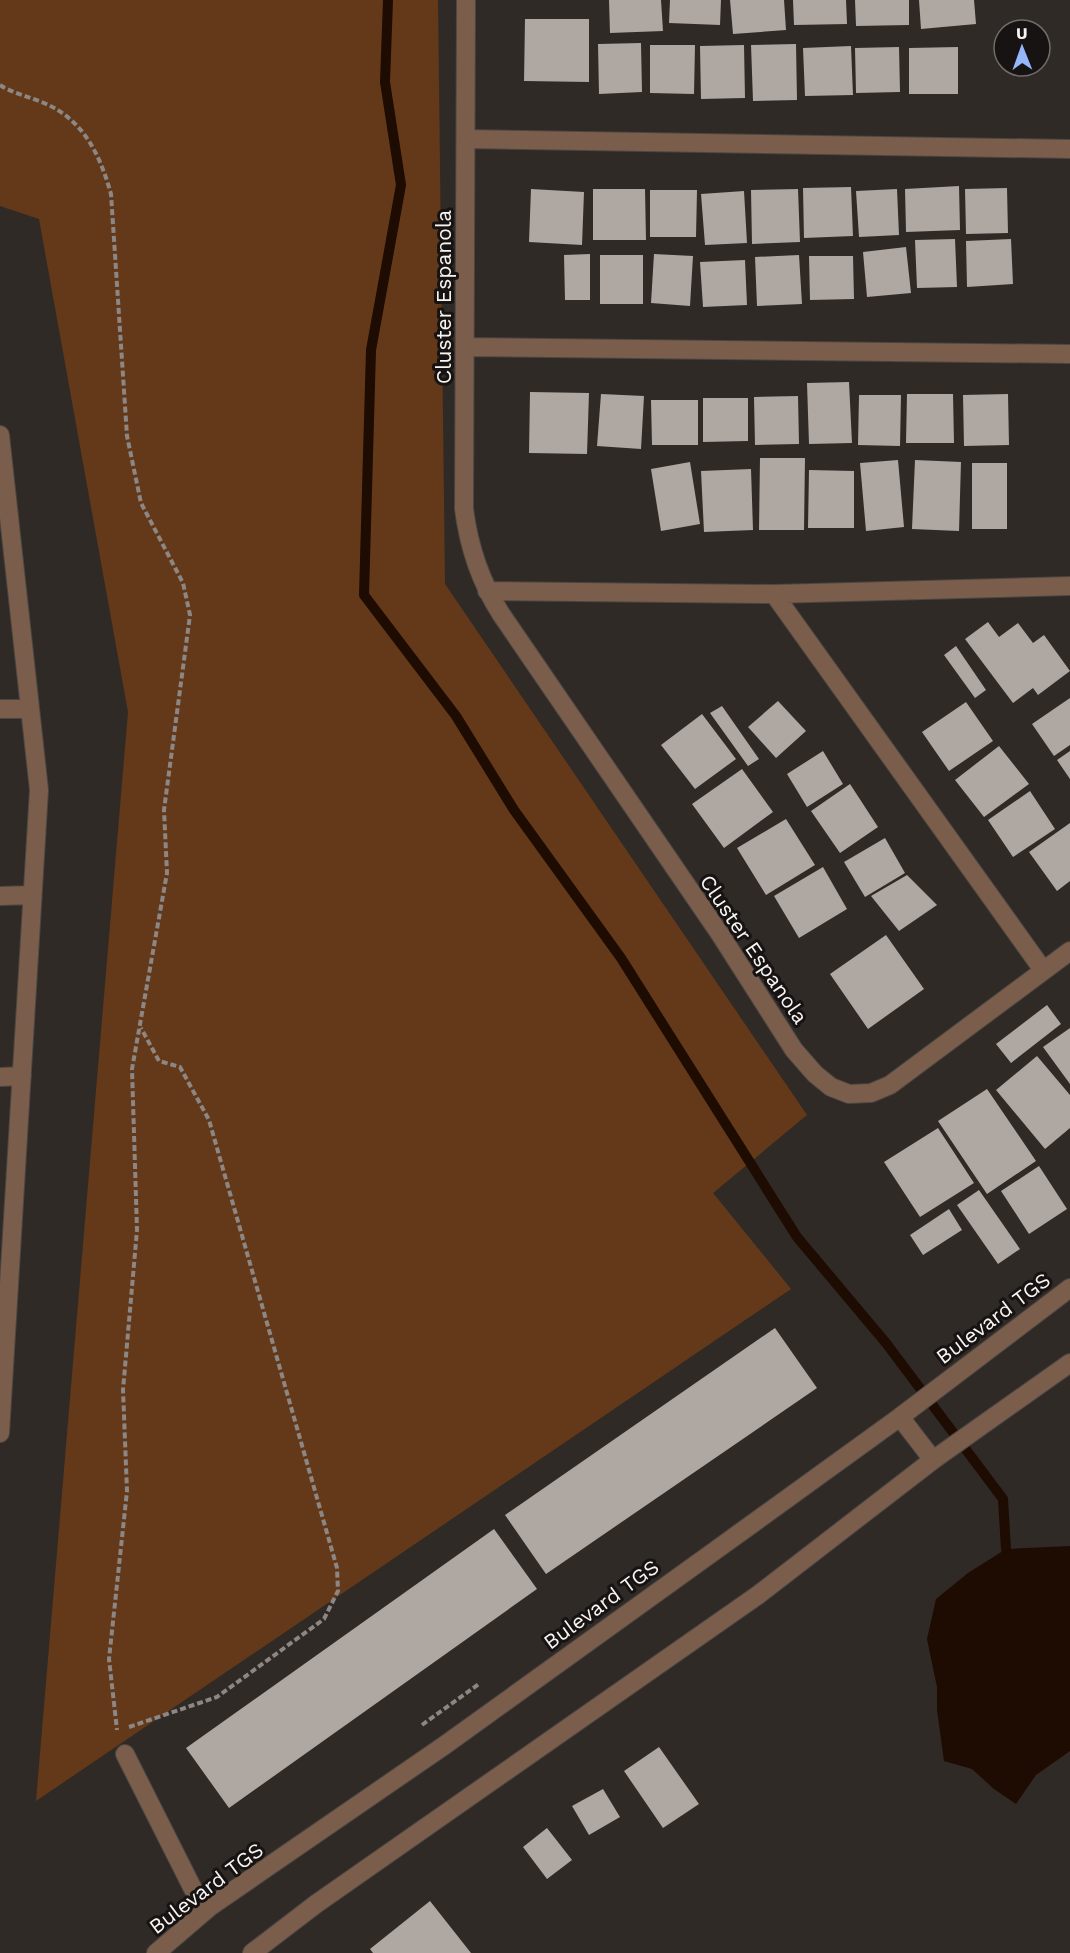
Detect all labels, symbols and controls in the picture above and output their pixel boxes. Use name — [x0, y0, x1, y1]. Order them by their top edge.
north arrow — [992, 18, 1052, 78]
text: U — [1016, 24, 1028, 43]
street label: Cluster Espanola — [431, 210, 456, 384]
street label: Cluster Espanola — [695, 870, 813, 1028]
street label: Bulevard TGS — [931, 1267, 1055, 1369]
street label: Bulevard TGS — [539, 1554, 663, 1654]
street label: Bulevard TGS — [144, 1837, 268, 1939]

